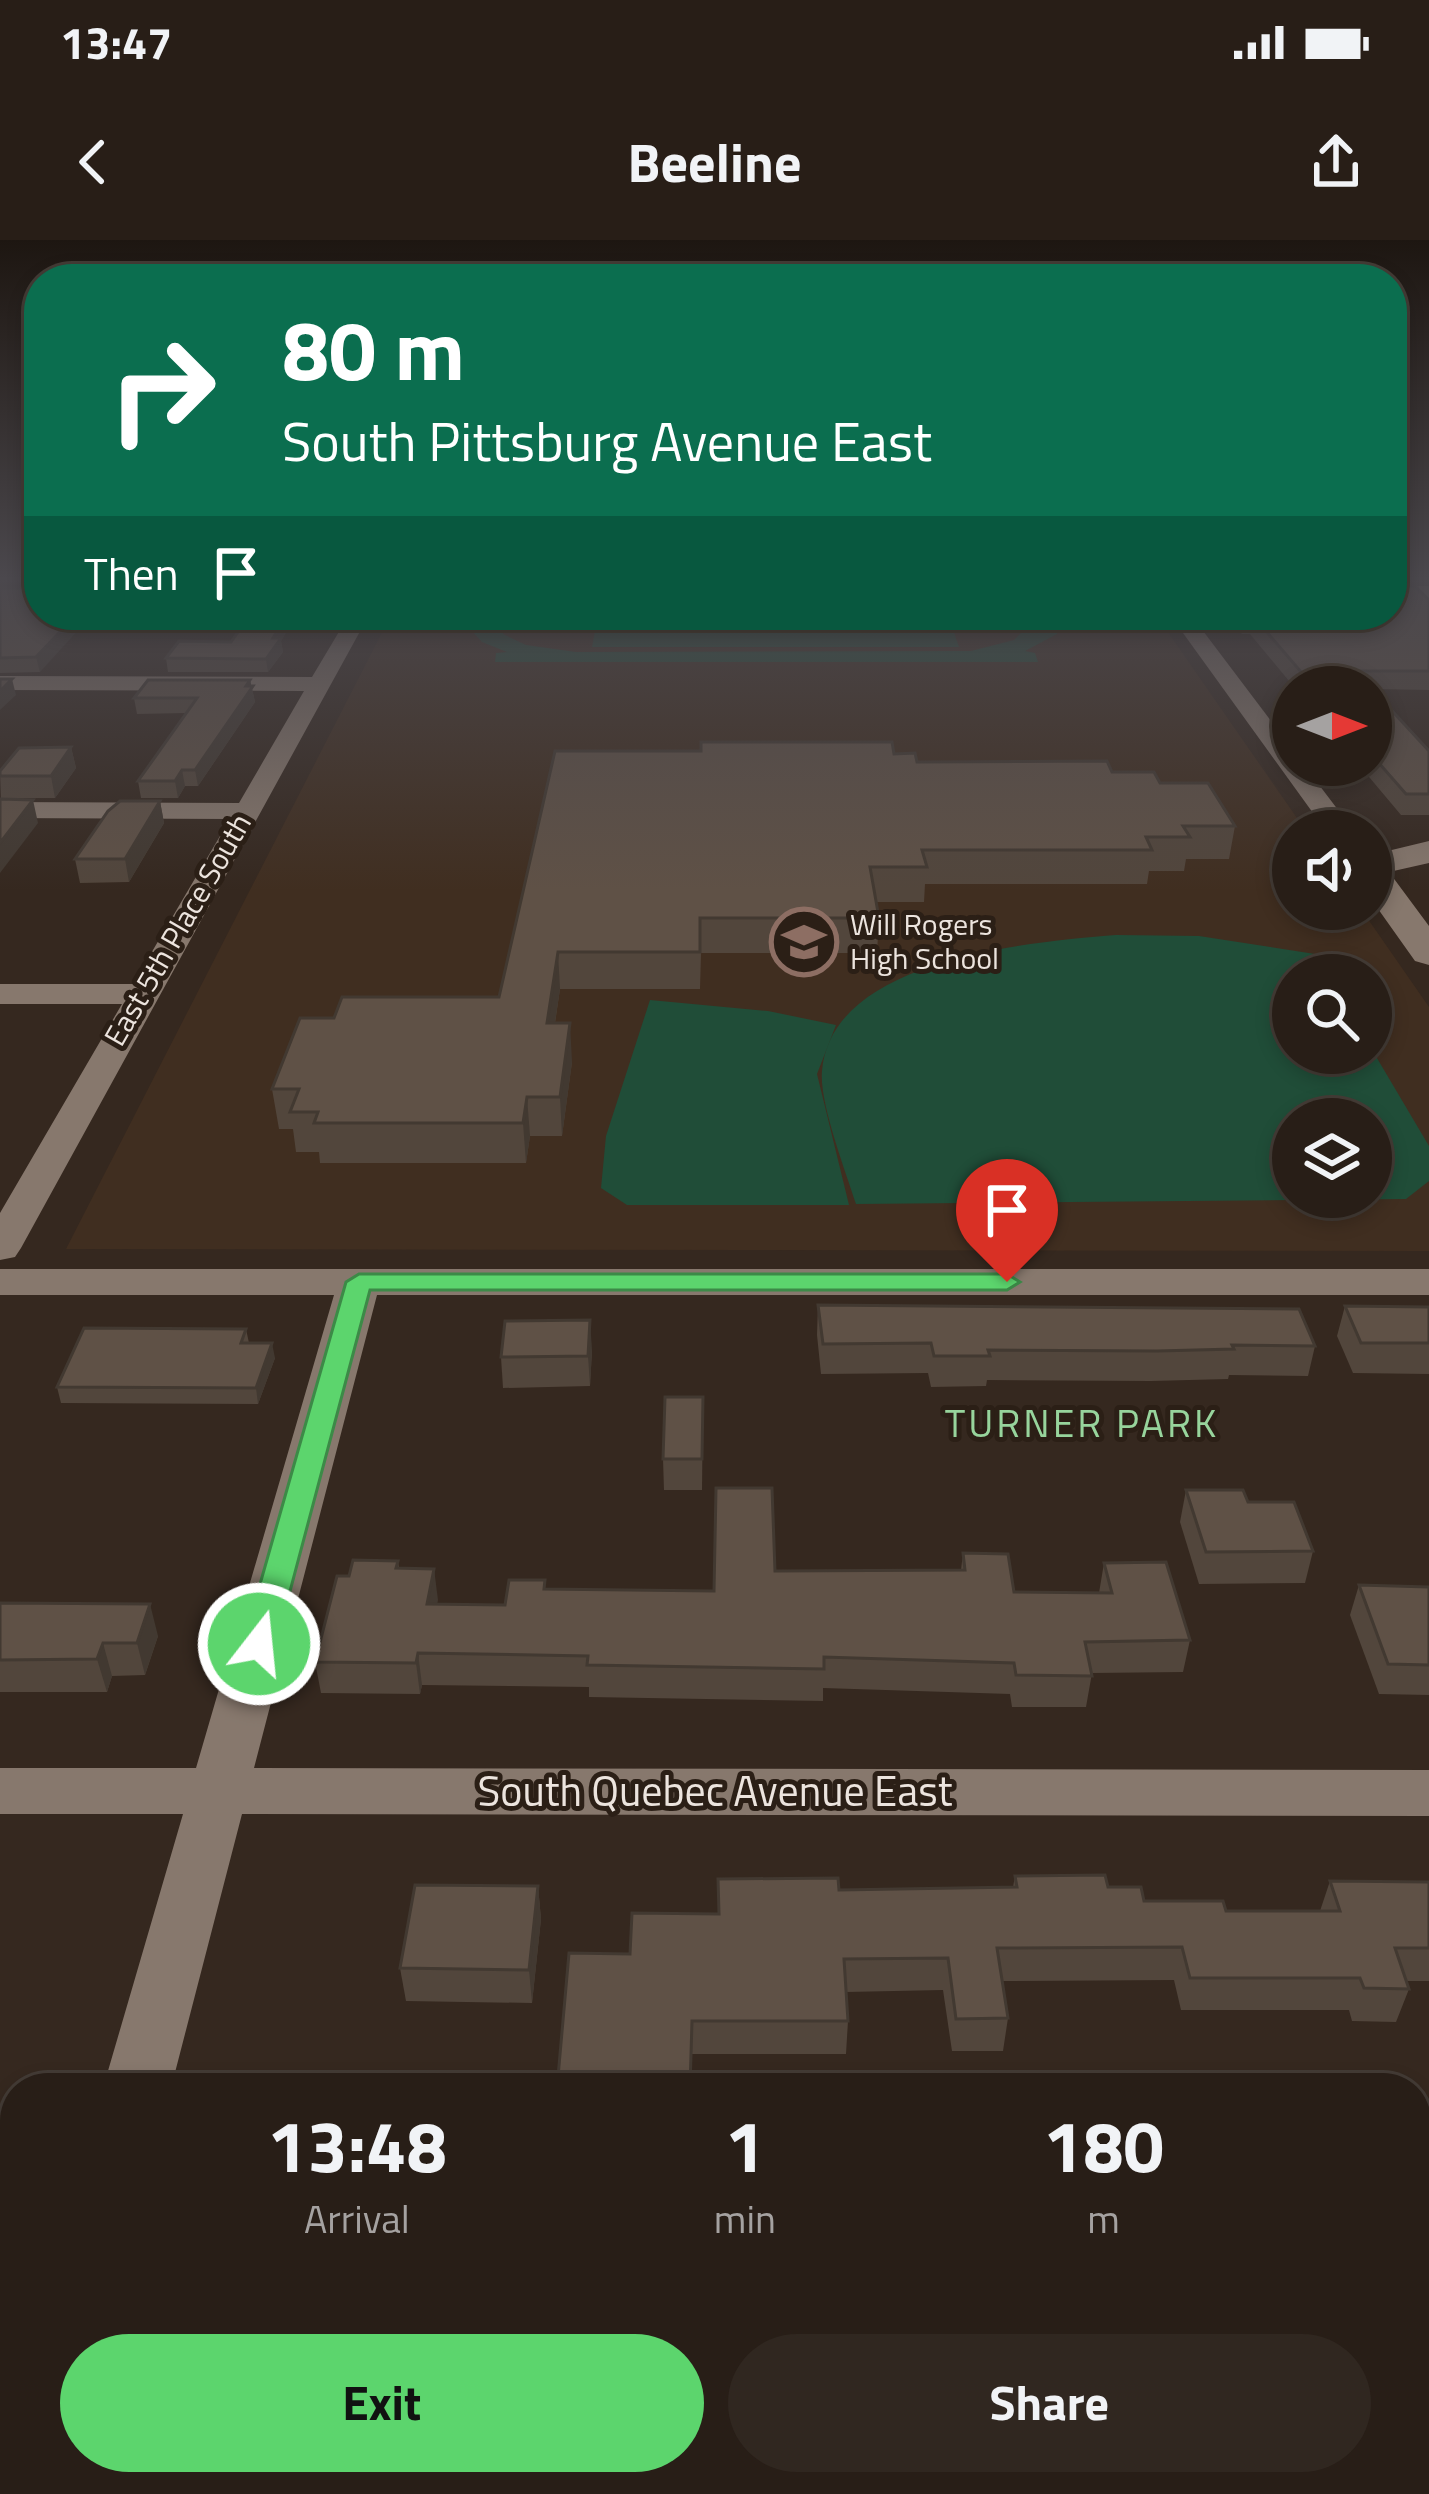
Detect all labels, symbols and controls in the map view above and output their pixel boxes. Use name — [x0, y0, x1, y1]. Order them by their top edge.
text: 13:47 — [60, 8, 172, 76]
text: Beeline — [628, 121, 801, 203]
icon: back — [60, 129, 126, 195]
icon: share — [1303, 129, 1369, 195]
text: 80 m — [282, 285, 465, 413]
icon: right — [84, 312, 240, 468]
text: South Pittsburg Avenue East — [282, 400, 932, 482]
text: Then — [84, 539, 179, 607]
icon: arrive — [203, 540, 269, 606]
north arrow — [1272, 666, 1392, 786]
map controls — [1272, 666, 1392, 1218]
street label: East 5th Place South — [92, 805, 263, 1054]
button: sound — [1272, 810, 1392, 930]
place label: Will Rogers High School — [850, 901, 999, 981]
school or university icon: Will Rogers High School — [769, 907, 839, 977]
button: search — [1272, 954, 1392, 1074]
button: layers — [1272, 1098, 1392, 1218]
pin — [956, 1159, 1058, 1282]
icon: arrive — [974, 1177, 1040, 1243]
district label: TURNER PARK — [945, 1393, 1219, 1452]
position arrow — [196, 1581, 322, 1707]
street label: South Quebec Avenue East — [477, 1758, 953, 1822]
text: 13:48 — [267, 2090, 447, 2200]
text: 1 — [725, 2090, 765, 2200]
text: 180 — [1043, 2090, 1164, 2200]
text: Arrival — [304, 2189, 410, 2248]
text: min — [714, 2189, 776, 2248]
text: m — [1087, 2189, 1120, 2248]
button: Exit — [60, 2334, 704, 2472]
button: Share — [728, 2334, 1371, 2472]

